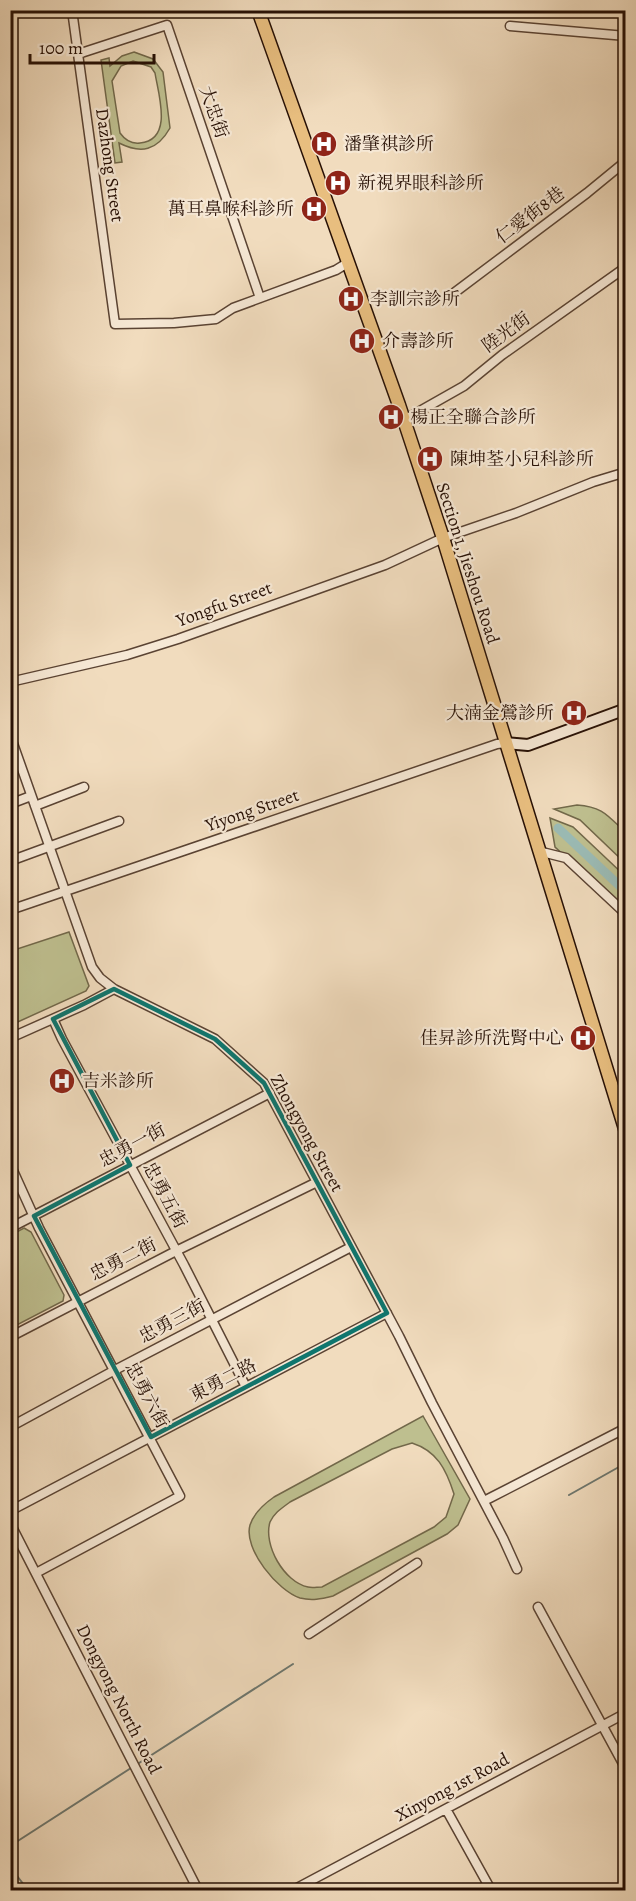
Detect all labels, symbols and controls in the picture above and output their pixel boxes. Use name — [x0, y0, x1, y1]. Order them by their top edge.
scale bar — [30, 27, 154, 65]
text: 100 m — [39, 36, 83, 60]
street label: 大忠街 — [194, 83, 234, 141]
street label: Dazhong Street — [90, 107, 130, 223]
hospital icon: 潘肇祺診所 — [309, 129, 339, 159]
place label: 潘肇祺診所 — [344, 132, 434, 156]
hospital icon: 新視界眼科診所 — [323, 168, 353, 198]
place label: 新視界眼科診所 — [358, 171, 484, 195]
street label: 仁愛街8巷 — [491, 181, 569, 249]
hospital icon: 萬耳鼻喉科診所 — [299, 194, 329, 224]
place label: 萬耳鼻喉科診所 — [168, 197, 294, 221]
hospital icon: 李訓宗診所 — [336, 284, 366, 314]
place label: 李訓宗診所 — [370, 287, 460, 311]
street label: 陸光街 — [477, 306, 535, 358]
hospital icon: 介壽診所 — [347, 326, 377, 356]
place label: 介壽診所 — [382, 329, 454, 353]
hospital icon: 楊正全聯合診所 — [376, 402, 406, 432]
place label: 楊正全聯合診所 — [410, 405, 536, 429]
hospital icon: 陳坤荃小兒科診所 — [415, 444, 445, 474]
place label: 陳坤荃小兒科診所 — [450, 447, 594, 471]
street label: Section 1, Jieshou Road — [431, 479, 506, 647]
street label: Yongfu Street — [172, 576, 275, 633]
hospital icon: 大湳金鶯診所 — [559, 698, 589, 728]
place label: 大湳金鶯診所 — [446, 701, 554, 725]
street label: Yiyong Street — [201, 783, 302, 838]
hospital icon: 佳昇診所洗腎中心 — [568, 1023, 598, 1053]
place label: 佳昇診所洗腎中心 — [420, 1026, 564, 1050]
hospital icon: 吉米診所 — [47, 1066, 77, 1096]
place label: 吉米診所 — [82, 1069, 154, 1093]
street label: Zhongyong Street — [265, 1070, 349, 1196]
street label: 忠勇一街 — [95, 1118, 169, 1172]
street label: 忠勇五街 — [138, 1158, 192, 1232]
street label: 忠勇二街 — [85, 1232, 161, 1286]
street label: 忠勇三街 — [135, 1294, 209, 1348]
street label: 東勇二路 — [185, 1353, 261, 1407]
street label: 忠勇六街 — [120, 1358, 174, 1432]
street label: Dongyong North Road — [71, 1620, 167, 1778]
street label: Xinyong 1st Road — [391, 1747, 514, 1827]

